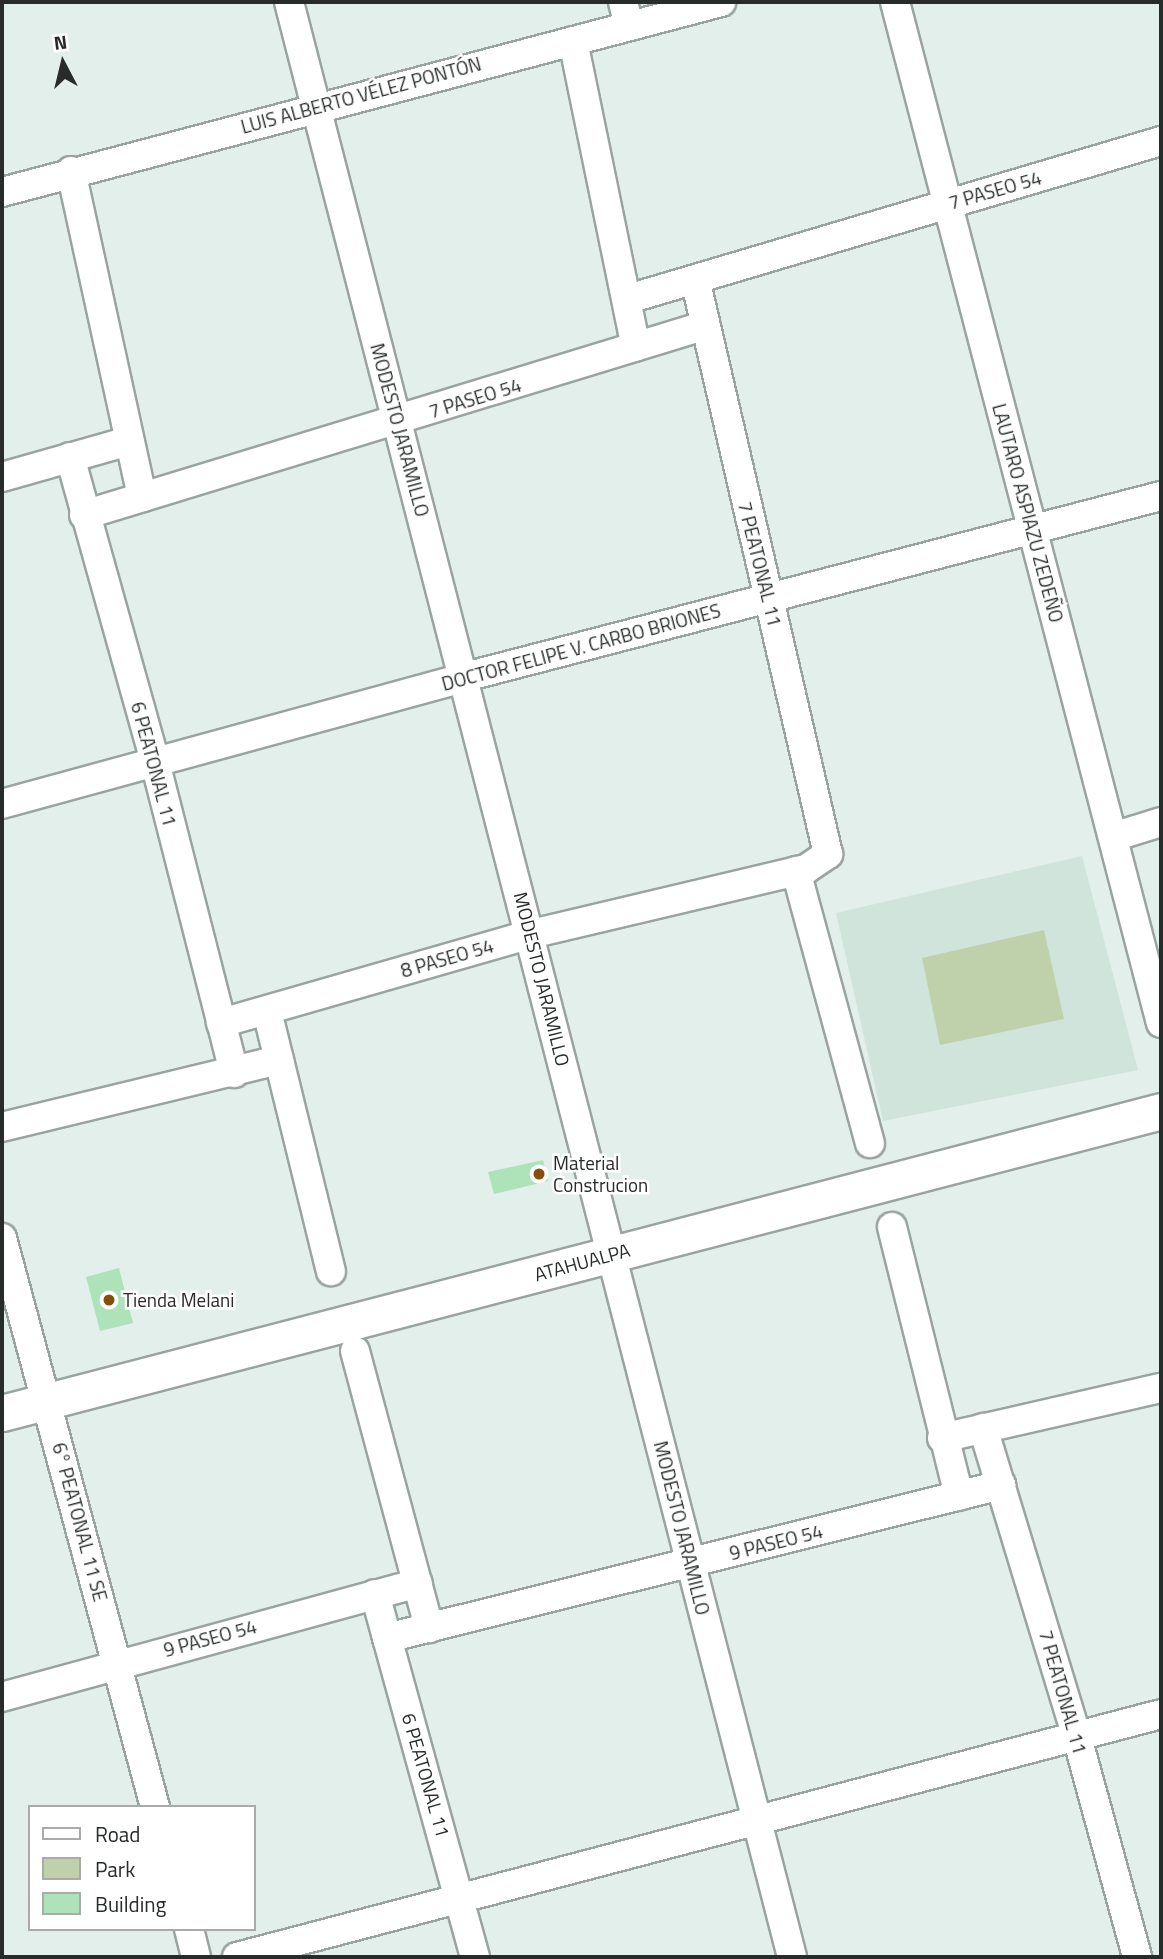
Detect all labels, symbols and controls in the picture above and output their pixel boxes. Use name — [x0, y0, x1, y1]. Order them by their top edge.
text: N — [52, 26, 69, 57]
north arrow — [28, 28, 98, 98]
street label: LUIS ALBERTO VÉLEZ PONTÓN — [238, 52, 484, 138]
street label: 7 PASEO 54 — [946, 166, 1044, 214]
street label: MODESTO JARAMILLO — [366, 341, 434, 519]
street label: 7 PASEO 54 — [426, 373, 524, 423]
street label: LAUTARO ASPIAZU ZEDEÑO — [988, 401, 1068, 625]
street label: 7 PEATONAL 11 — [733, 499, 787, 629]
street label: DOCTOR FELIPE V. CARBO BRIONES — [439, 599, 723, 695]
street label: 6 PEATONAL 11 — [126, 699, 182, 829]
street label: MODESTO JARAMILLO — [509, 890, 575, 1068]
street label: 8 PASEO 54 — [398, 934, 496, 982]
place label: Material Construcion — [553, 1152, 648, 1196]
marker: Material Construcion — [531, 1166, 547, 1182]
street label: ATAHUALPA — [532, 1238, 632, 1286]
place label: Tienda Melani — [123, 1289, 234, 1311]
marker: Tienda Melani — [101, 1292, 117, 1308]
street label: MODESTO JARAMILLO — [649, 1439, 715, 1617]
street label: 6° PEATONAL 11 SE — [48, 1440, 112, 1604]
street label: 9 PASEO 54 — [727, 1519, 825, 1565]
street label: 9 PASEO 54 — [161, 1615, 259, 1661]
street label: 7 PEATONAL 11 — [1034, 1627, 1092, 1757]
street label: 6 PEATONAL 11 — [397, 1710, 455, 1840]
legend — [28, 1805, 256, 1931]
text: Road — [95, 1818, 140, 1850]
text: Park — [95, 1853, 135, 1885]
text: Building — [95, 1888, 166, 1920]

